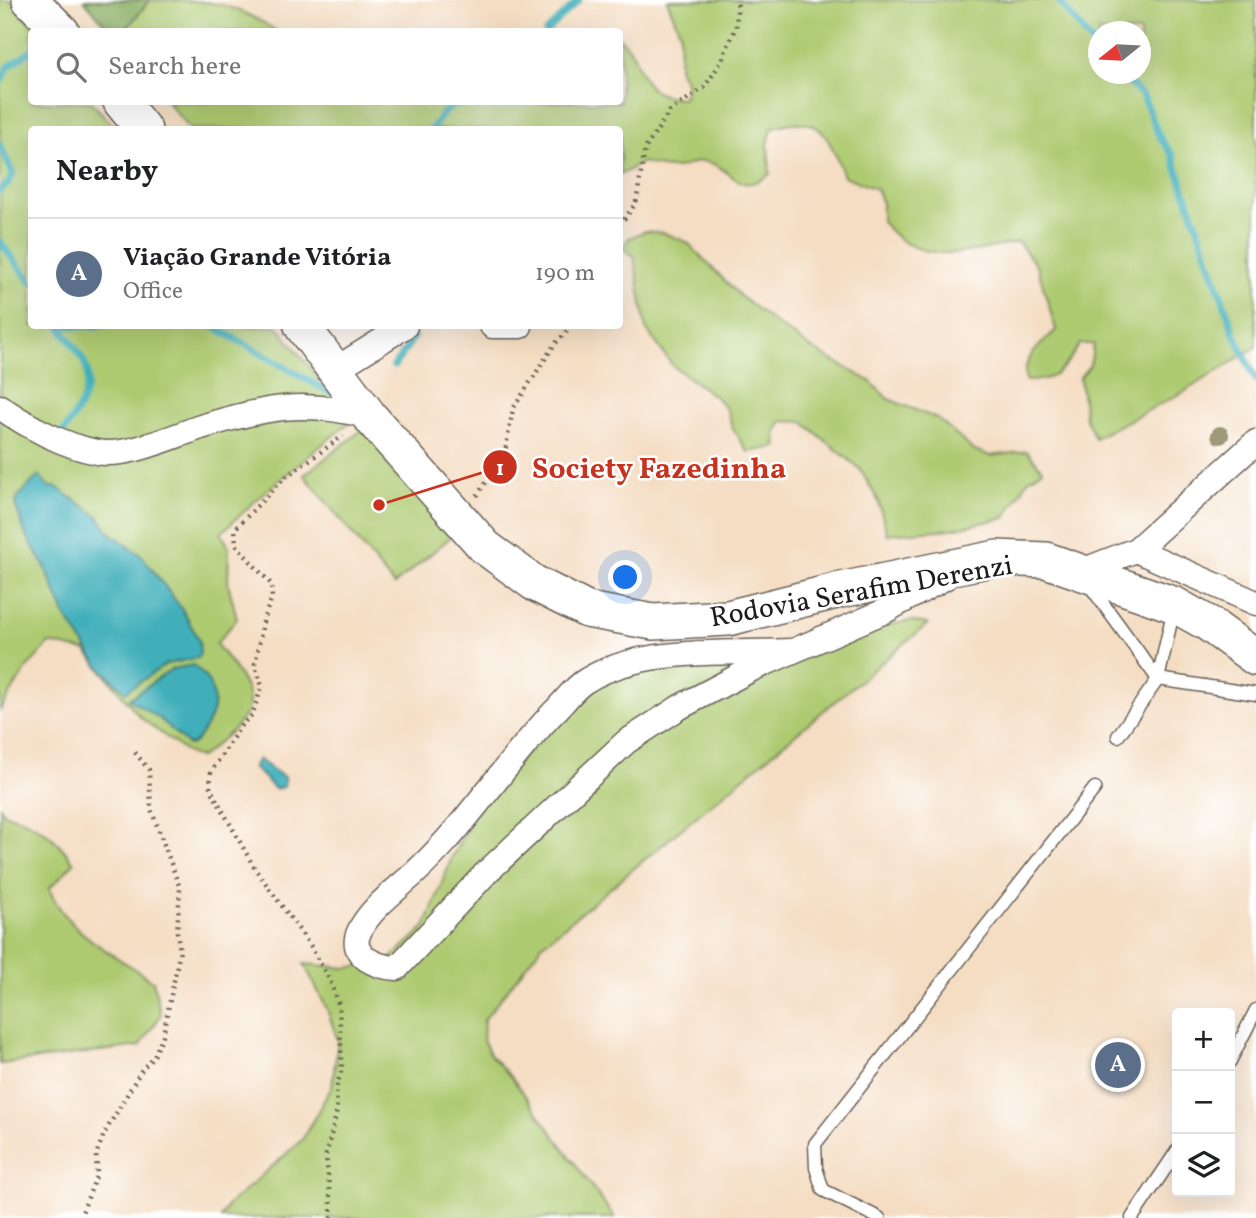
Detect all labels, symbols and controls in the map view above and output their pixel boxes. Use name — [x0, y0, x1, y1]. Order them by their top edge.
north arrow — [1088, 21, 1151, 84]
search box — [28, 28, 623, 105]
icon: search — [52, 48, 90, 86]
text: Search here — [108, 49, 241, 85]
text: Nearby — [56, 151, 158, 193]
text: Viação Grande Vitória — [123, 240, 391, 276]
text: A — [71, 258, 87, 290]
text: 190 m — [535, 258, 595, 290]
text: Office — [123, 276, 183, 308]
callout: Society Fazedinha — [483, 442, 801, 493]
text: Society Fazedinha — [532, 449, 786, 491]
text: 1 — [496, 455, 504, 484]
street label: Rodovia Serafim Derenzi — [707, 547, 1016, 638]
your location — [608, 560, 642, 594]
map controls — [1172, 1008, 1235, 1197]
button: + — [1172, 1008, 1235, 1071]
pin: A — [1095, 1039, 1141, 1091]
button: − — [1172, 1071, 1235, 1134]
button: layers — [1172, 1134, 1235, 1197]

